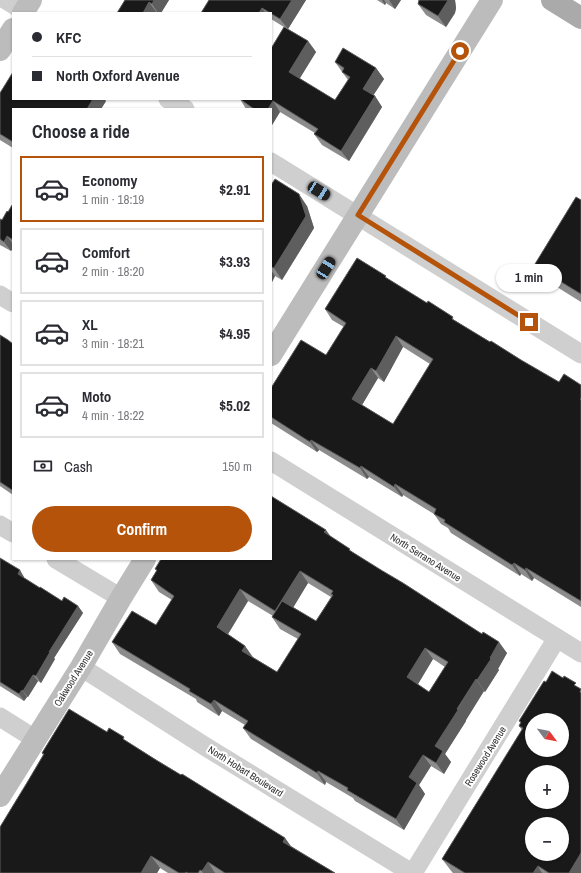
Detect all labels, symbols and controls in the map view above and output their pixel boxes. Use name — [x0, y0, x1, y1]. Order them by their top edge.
text: KFC — [56, 27, 81, 48]
route start — [451, 42, 469, 60]
text: North Oxford Avenue — [56, 65, 179, 86]
text: Choose a ride — [32, 119, 130, 144]
text: Economy — [82, 170, 137, 191]
icon: car — [34, 171, 70, 207]
text: $2.91 — [219, 179, 250, 200]
car — [306, 180, 332, 202]
text: 1 min · 18:19 — [82, 191, 144, 208]
text: Comfort — [82, 242, 130, 263]
icon: car — [34, 243, 70, 279]
text: $3.93 — [219, 251, 250, 272]
car — [315, 255, 337, 281]
text: 2 min · 18:20 — [82, 263, 144, 280]
callout: 1 min — [496, 264, 562, 292]
text: 1 min — [515, 269, 543, 286]
route end — [520, 313, 538, 331]
text: XL — [82, 314, 98, 335]
icon: car — [34, 315, 70, 351]
text: $4.95 — [219, 323, 250, 344]
text: 3 min · 18:21 — [82, 335, 144, 352]
text: Moto — [82, 386, 111, 407]
icon: car — [34, 387, 70, 423]
text: $5.02 — [219, 395, 250, 416]
text: 4 min · 18:22 — [82, 407, 144, 424]
icon: cash — [32, 455, 54, 477]
text: Cash — [64, 456, 93, 477]
text: 150 m — [222, 458, 252, 475]
button: Confirm — [32, 506, 252, 552]
street label: North Serrano Avenue — [388, 530, 464, 585]
street label: Oakwood Avenue — [51, 647, 96, 709]
north arrow — [525, 713, 569, 757]
map controls — [525, 713, 569, 861]
street label: Rosewood Avenue — [462, 724, 509, 789]
street label: North Hobart Boulevard — [206, 743, 286, 800]
button: + — [525, 765, 569, 809]
button: − — [525, 817, 569, 861]

